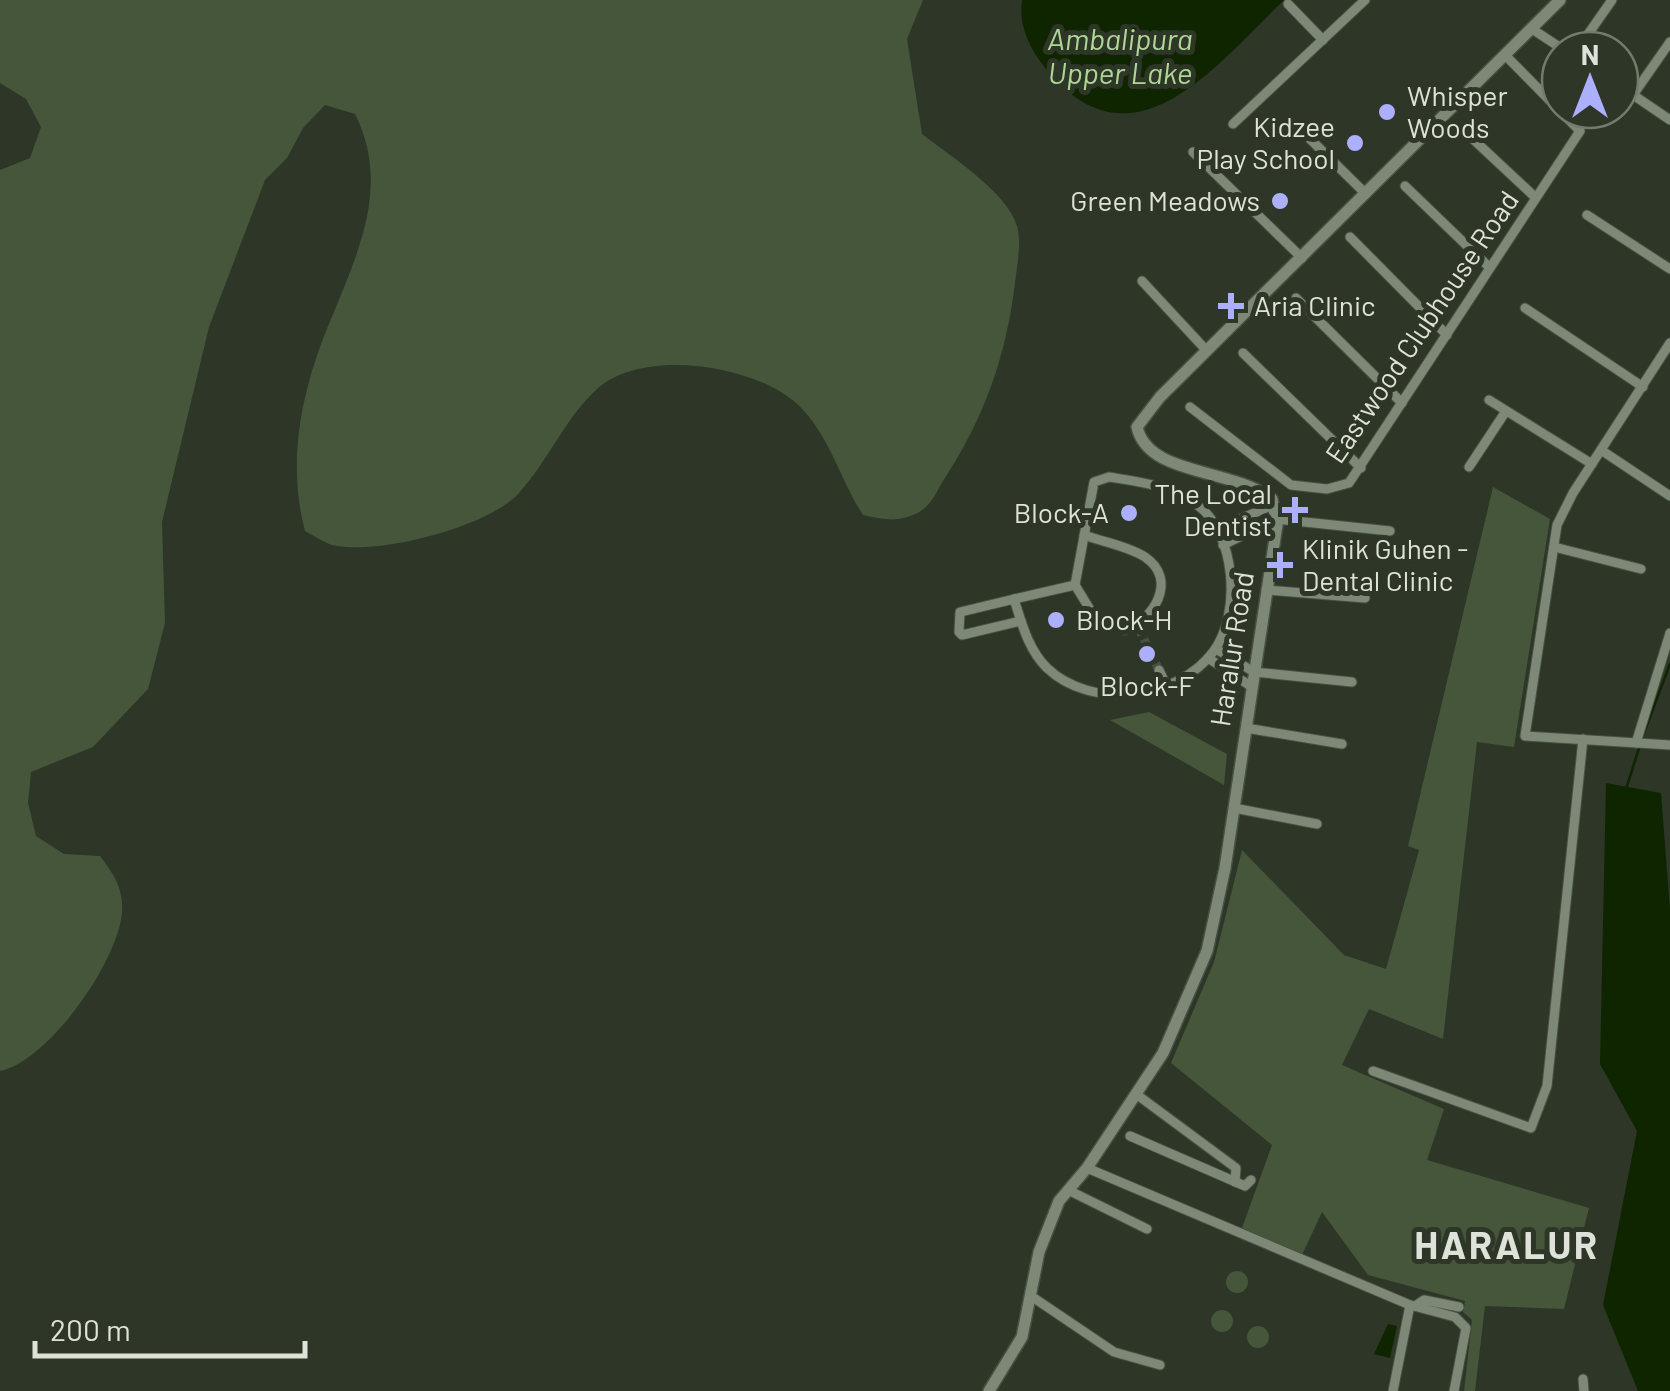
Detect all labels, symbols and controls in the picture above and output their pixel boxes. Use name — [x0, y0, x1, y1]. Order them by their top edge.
water label: Ambalipura Upper Lake — [1047, 20, 1193, 90]
north arrow — [1540, 30, 1640, 130]
text: N — [1581, 37, 1599, 71]
place label: Whisper Woods — [1407, 78, 1508, 144]
marker: Whisper Woods — [1376, 101, 1398, 123]
place label: Kidzee Play School — [1197, 109, 1335, 175]
marker: Kidzee Play School — [1344, 132, 1366, 154]
place label: Green Meadows — [1070, 183, 1260, 217]
street label: Eastwood Clubhouse Road — [1317, 184, 1525, 469]
marker: Green Meadows — [1269, 190, 1291, 212]
place label: Aria Clinic — [1254, 288, 1376, 322]
marker: Aria Clinic — [1218, 293, 1244, 319]
place label: The Local Dentist — [1154, 476, 1272, 542]
place label: Block-A — [1014, 495, 1109, 529]
marker: The Local Dentist — [1282, 497, 1308, 523]
marker: Block-A — [1118, 502, 1140, 524]
place label: Klinik Guhen - Dental Clinic — [1302, 531, 1468, 597]
marker: Klinik Guhen - Dental Clinic — [1267, 552, 1293, 578]
street label: Haralur Road — [1202, 569, 1260, 729]
place label: Block-H — [1076, 602, 1173, 636]
marker: Block-H — [1045, 609, 1067, 631]
marker: Block-F — [1136, 643, 1158, 665]
place label: Block-F — [1100, 668, 1194, 702]
district label: HARALUR — [1414, 1221, 1600, 1267]
scale bar — [35, 1296, 305, 1358]
text: 200 m — [50, 1311, 131, 1347]

